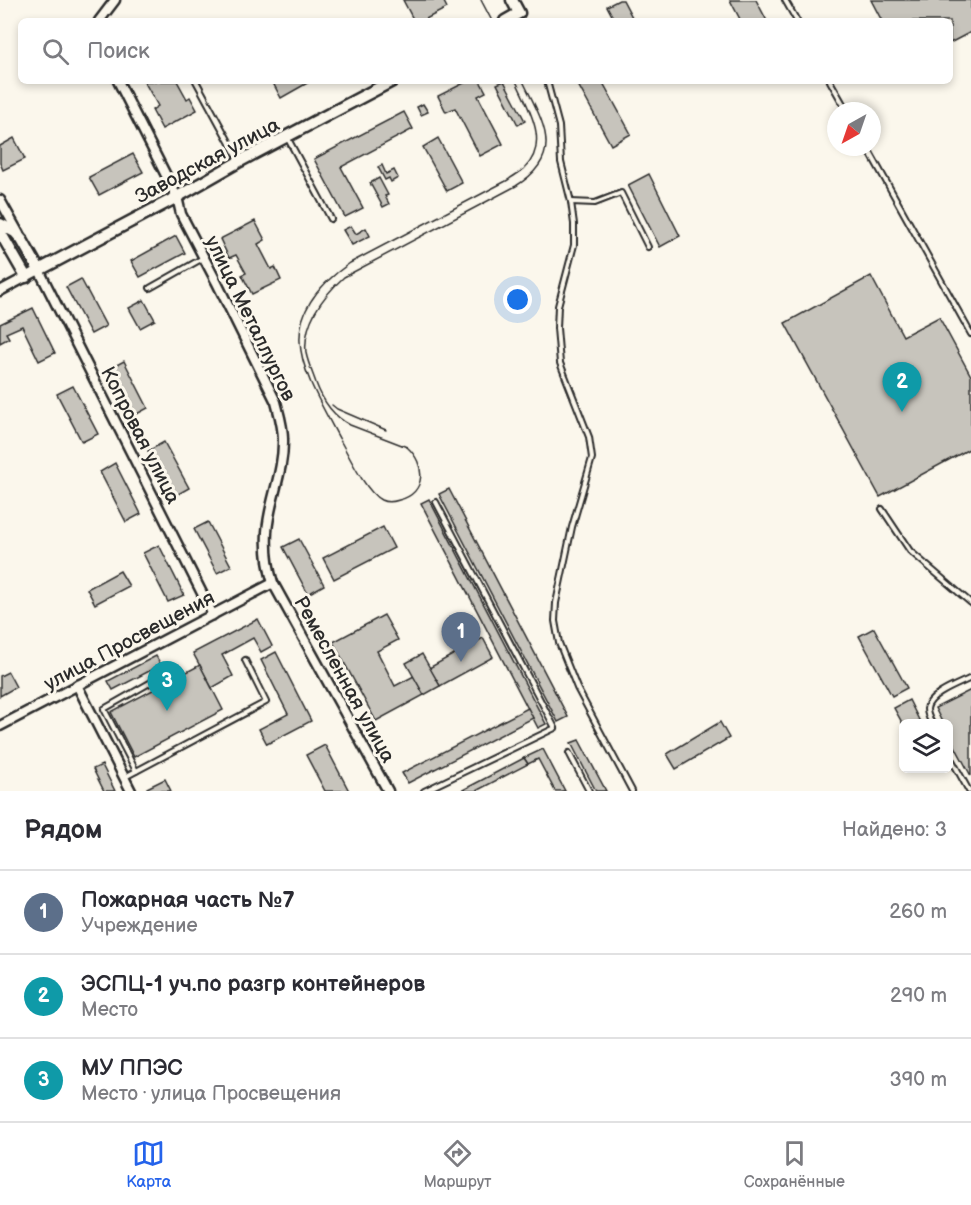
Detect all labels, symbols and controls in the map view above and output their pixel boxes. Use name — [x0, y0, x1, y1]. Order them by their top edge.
search box — [18, 18, 953, 84]
icon: search — [39, 35, 72, 68]
text: Поиск — [87, 38, 150, 65]
north arrow — [827, 102, 881, 156]
street label: Заводская улица — [131, 113, 284, 209]
street label: улица Металлургов — [200, 232, 301, 405]
your location — [503, 285, 532, 314]
pin: 2 — [882, 362, 922, 412]
street label: Копровая улица — [95, 363, 185, 508]
street label: улица Просвещения — [40, 586, 219, 696]
street label: Ремесленная улица — [288, 592, 400, 767]
pin: 1 — [442, 612, 480, 662]
pin: 3 — [148, 662, 186, 711]
map controls — [899, 719, 953, 773]
button: layers — [899, 719, 953, 773]
text: Рядом — [24, 815, 102, 846]
text: Найдено: 3 — [842, 818, 947, 842]
text: Пожарная часть №7 — [81, 887, 295, 914]
text: 1 — [39, 900, 48, 924]
text: 260 m — [889, 900, 947, 924]
text: Учреждение — [81, 914, 198, 938]
text: ЭСПЦ-1 уч.по разгр контейнеров — [81, 971, 425, 998]
text: 2 — [38, 984, 49, 1008]
text: 290 m — [890, 984, 947, 1008]
text: Место — [81, 998, 138, 1022]
text: МУ ППЭС — [81, 1055, 183, 1082]
text: 3 — [38, 1068, 49, 1092]
text: 390 m — [889, 1068, 947, 1092]
text: Место · улица Просвещения — [81, 1082, 341, 1106]
tab: Карта — [126, 1137, 171, 1192]
tab: Маршрут — [423, 1137, 492, 1192]
tab: Сохранённые — [744, 1137, 845, 1192]

